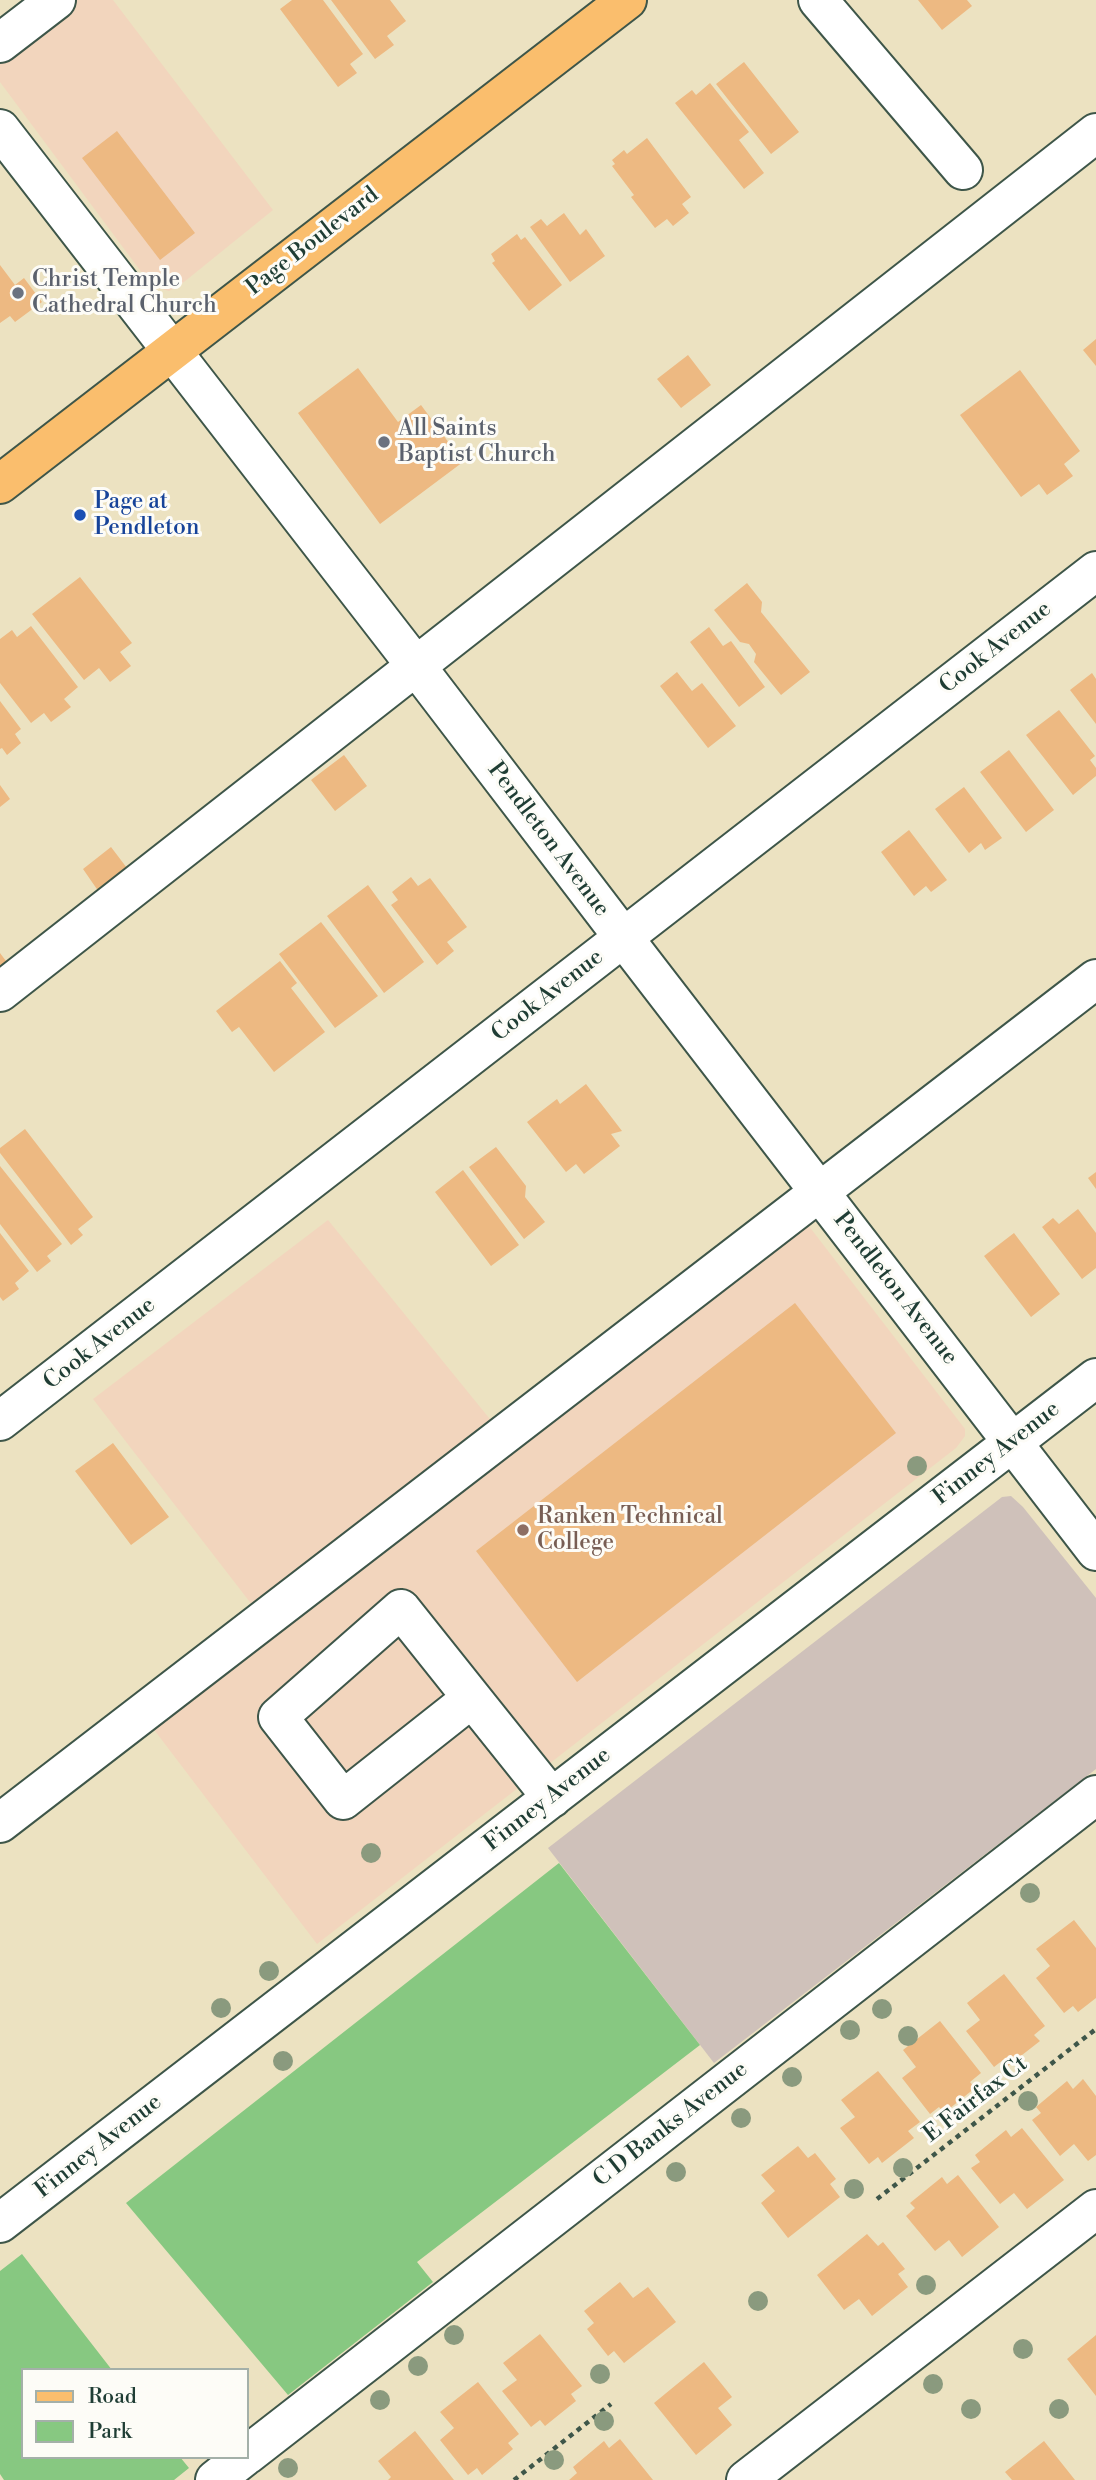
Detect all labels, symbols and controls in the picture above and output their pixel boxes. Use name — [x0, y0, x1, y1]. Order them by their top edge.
street label: Page Boulevard — [241, 182, 385, 302]
place label: Christ Temple Cathedral Church — [32, 266, 217, 320]
marker: Christ Temple Cathedral Church — [10, 285, 26, 301]
place label: All Saints Baptist Church — [398, 415, 555, 469]
marker: All Saints Baptist Church — [376, 434, 392, 450]
place label: Page at Pendleton — [94, 488, 200, 542]
marker: Page at Pendleton — [72, 507, 88, 523]
street label: Cook Avenue — [935, 596, 1057, 700]
street label: Pendleton Avenue — [481, 757, 615, 923]
street label: Cook Avenue — [487, 944, 609, 1048]
street label: Pendleton Avenue — [827, 1207, 963, 1371]
street label: Cook Avenue — [39, 1292, 161, 1396]
street label: Finney Avenue — [928, 1396, 1066, 1512]
place label: Ranken Technical College — [537, 1503, 723, 1557]
marker: Ranken Technical College — [515, 1522, 531, 1538]
street label: Finney Avenue — [479, 1742, 617, 1858]
street label: E Fairfax Ct — [919, 2051, 1033, 2149]
street label: C D Banks Avenue — [588, 2056, 754, 2194]
street label: Finney Avenue — [30, 2089, 168, 2205]
legend — [21, 2368, 248, 2459]
text: Road — [88, 2384, 137, 2410]
text: Park — [88, 2419, 132, 2445]

